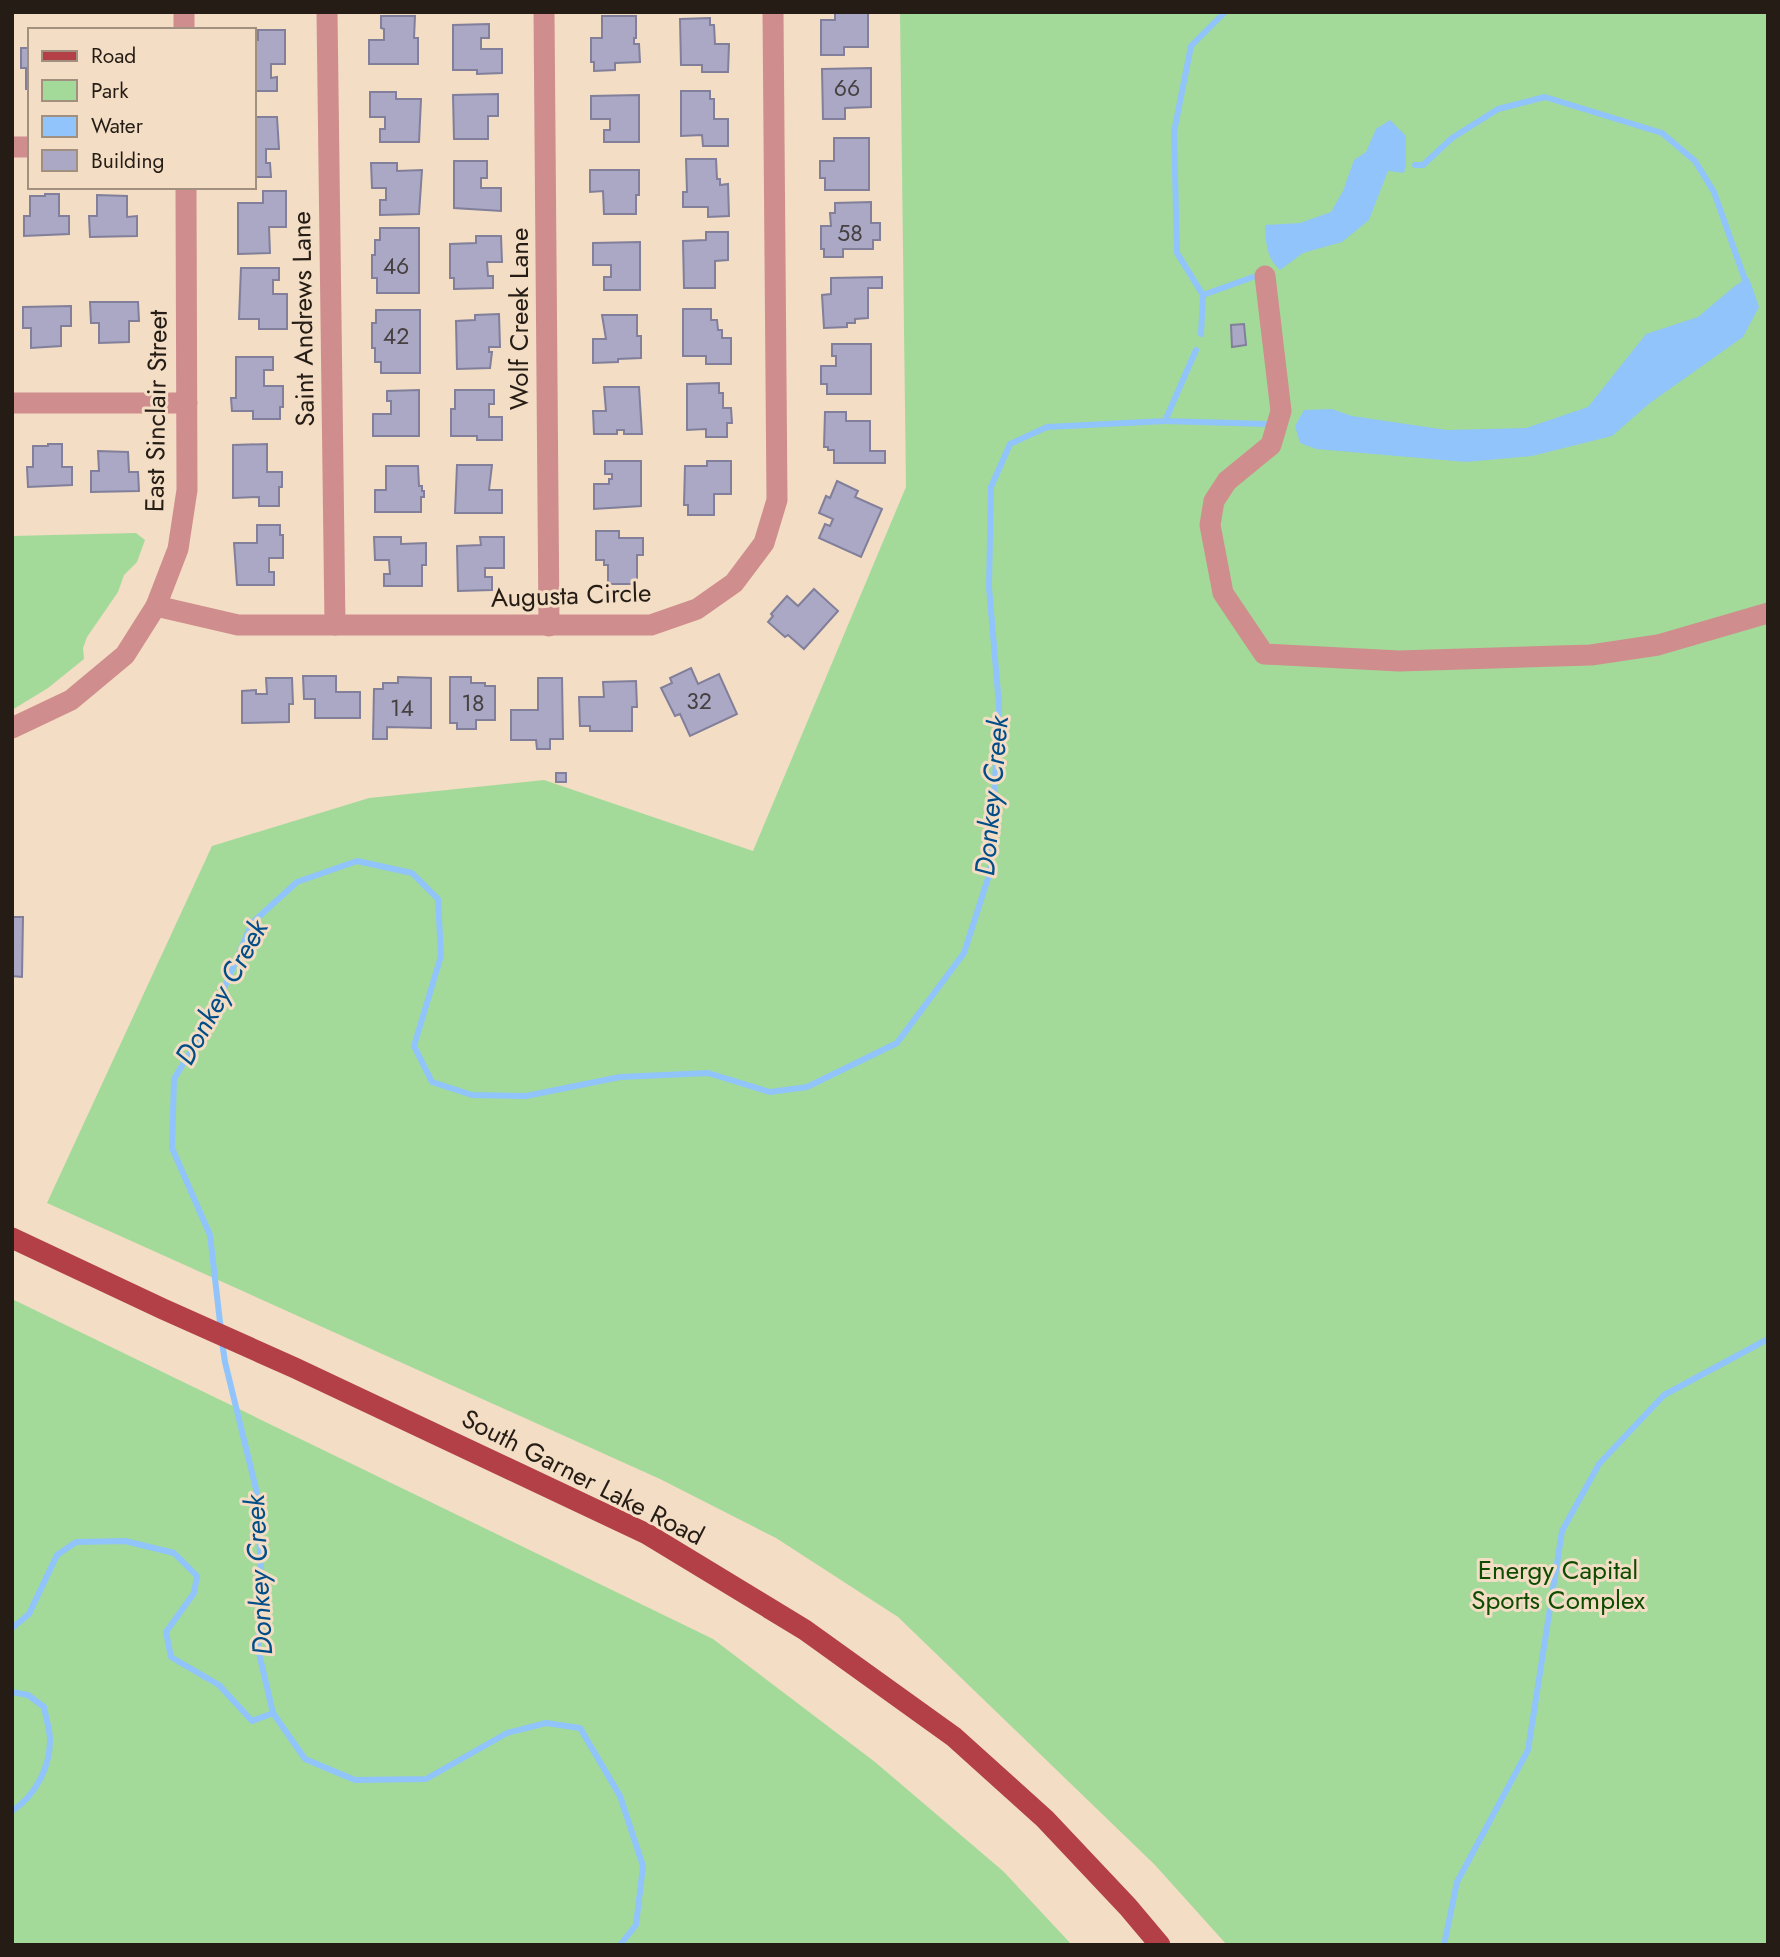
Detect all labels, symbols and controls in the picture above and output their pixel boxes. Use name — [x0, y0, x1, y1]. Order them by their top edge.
legend — [28, 28, 256, 189]
text: Road — [91, 41, 136, 71]
house number: 66 — [834, 71, 860, 105]
text: Park — [91, 76, 129, 106]
text: Water — [91, 111, 144, 141]
text: Building — [91, 146, 164, 176]
street label: Saint Andrews Lane — [282, 211, 324, 427]
house number: 58 — [837, 216, 863, 250]
street label: Wolf Creek Lane — [500, 228, 538, 410]
house number: 46 — [383, 249, 409, 283]
street label: East Sinclair Street — [135, 309, 177, 513]
house number: 42 — [383, 319, 409, 353]
street label: Augusta Circle — [490, 573, 652, 617]
house number: 32 — [686, 684, 712, 718]
house number: 18 — [462, 686, 484, 720]
house number: 14 — [390, 691, 414, 725]
water label: Donkey Creek — [964, 713, 1019, 878]
water label: Donkey Creek — [165, 911, 279, 1072]
street label: South Garner Lake Road — [455, 1399, 711, 1555]
water label: Donkey Creek — [234, 1493, 283, 1656]
park label: Energy Capital Sports Complex — [1471, 1551, 1645, 1619]

